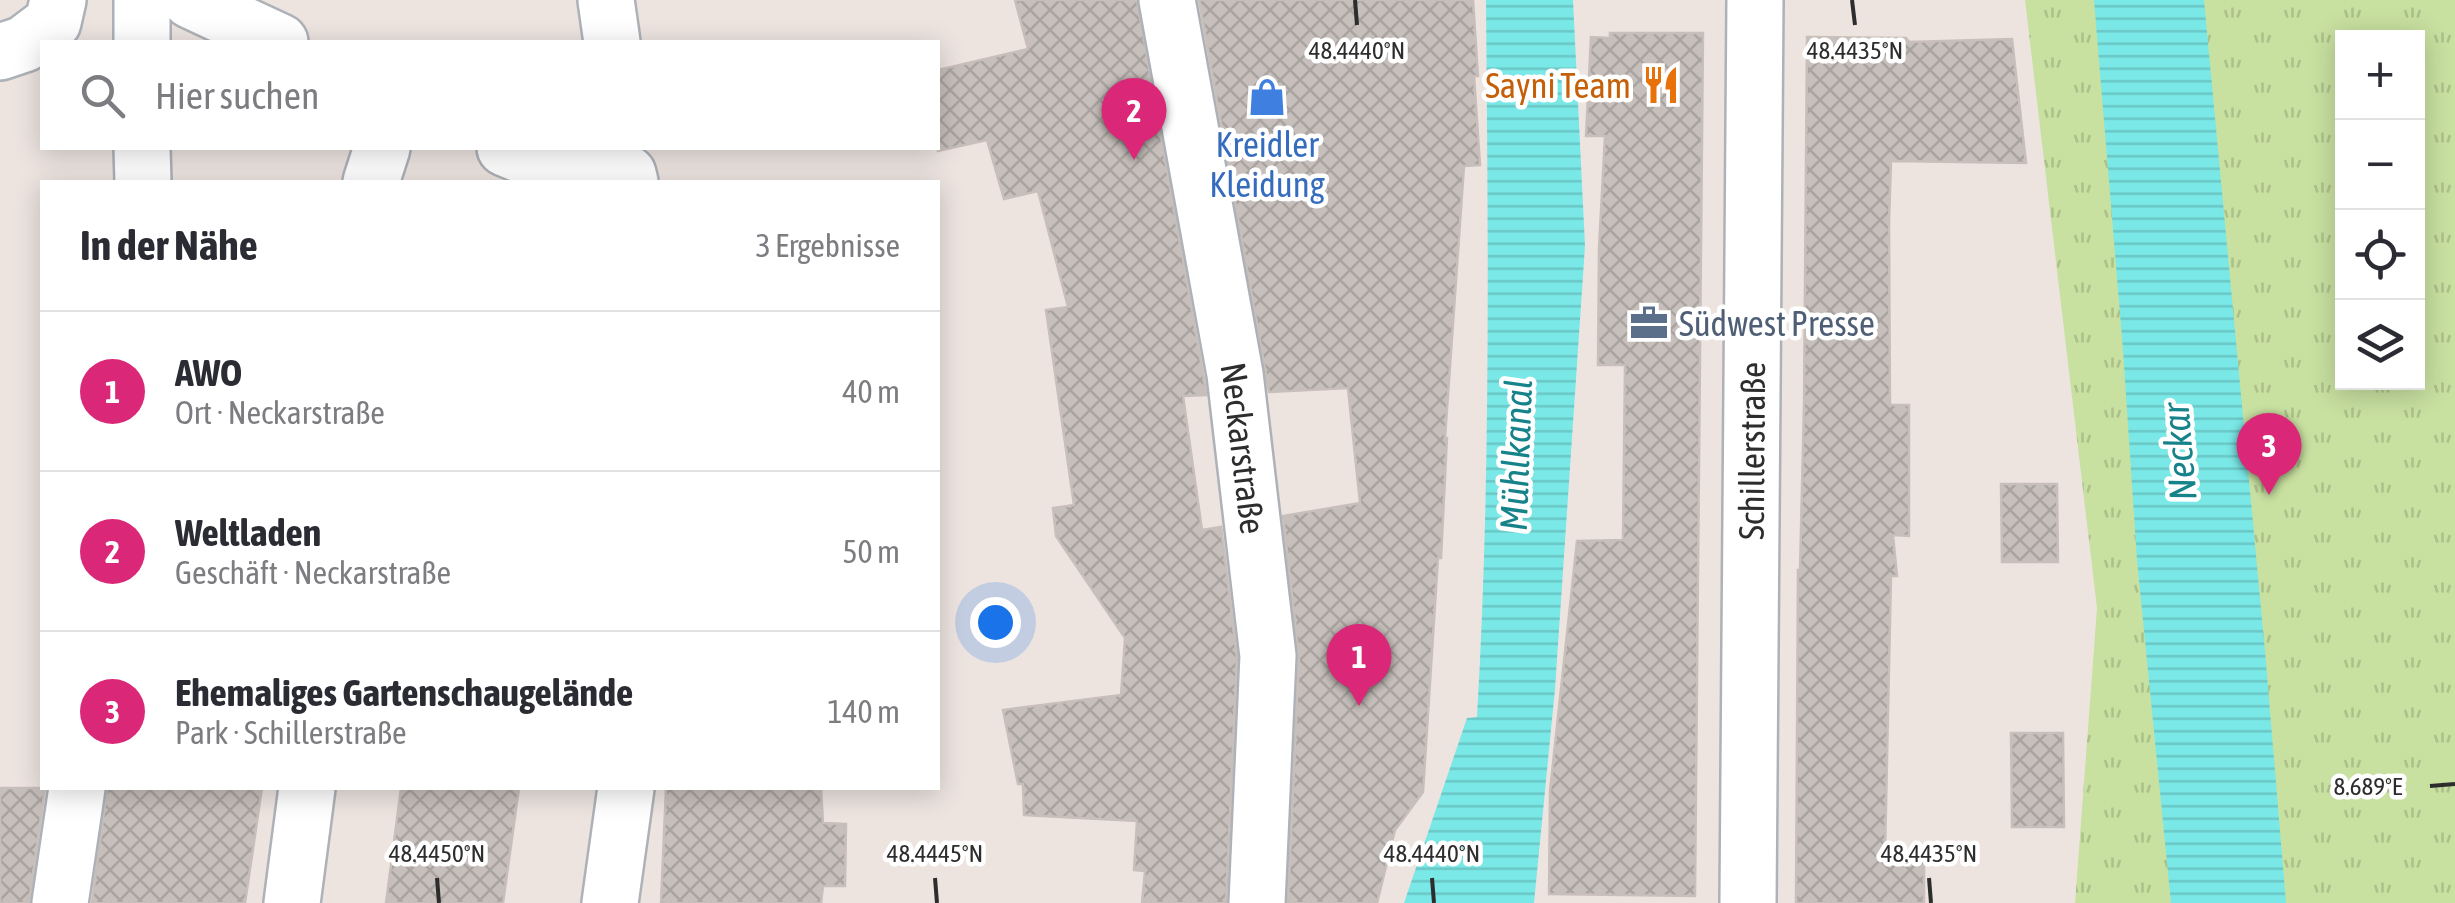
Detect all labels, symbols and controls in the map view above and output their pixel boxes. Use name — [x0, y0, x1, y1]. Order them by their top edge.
map controls — [2335, 30, 2425, 390]
button: + — [2335, 30, 2425, 120]
text: 48.4440°N — [1309, 36, 1405, 64]
text: 48.4435°N — [1807, 36, 1903, 64]
search box — [40, 40, 940, 150]
restaurant icon: Sayni Team — [1640, 64, 1682, 106]
place label: Sayni Team — [1485, 65, 1631, 105]
icon: search — [75, 68, 130, 123]
text: Hier suchen — [155, 74, 319, 117]
shop icon: Kreidler Kleidung — [1246, 76, 1288, 118]
pin: 2 — [1102, 78, 1166, 160]
button: − — [2335, 120, 2425, 210]
place label: Kreidler Kleidung — [1209, 124, 1325, 204]
button: locate — [2335, 210, 2425, 300]
text: In der Nähe — [80, 221, 258, 269]
text: 3 Ergebnisse — [756, 227, 900, 264]
button: layers — [2335, 300, 2425, 390]
office icon: Südwest Presse — [1628, 302, 1670, 344]
place label: Südwest Presse — [1679, 303, 1875, 343]
text: AWO — [175, 351, 242, 394]
street label: Neckarstraße — [1213, 359, 1274, 536]
street label: Schillerstraße — [1731, 362, 1772, 540]
text: 1 — [105, 373, 120, 410]
text: 40 m — [842, 373, 900, 410]
water label: Mühlkanal — [1492, 378, 1540, 532]
text: Ort · Neckarstraße — [175, 394, 385, 431]
water label: Neckar — [2153, 400, 2205, 503]
pin: 3 — [2236, 412, 2302, 495]
text: Weltladen — [175, 511, 321, 554]
text: 2 — [105, 533, 120, 570]
text: 50 m — [842, 533, 900, 570]
text: Geschäft · Neckarstraße — [175, 554, 451, 591]
your location — [970, 597, 1021, 648]
pin: 1 — [1326, 624, 1392, 706]
text: Ehemaliges Gartenschaugelände — [175, 671, 633, 714]
text: 3 — [105, 693, 120, 730]
text: 140 m — [827, 693, 900, 730]
text: Park · Schillerstraße — [175, 714, 407, 751]
text: 8.689°E — [2333, 772, 2403, 800]
text: 48.4450°N — [389, 839, 485, 867]
text: 48.4445°N — [887, 839, 983, 867]
text: 48.4440°N — [1384, 839, 1480, 867]
text: 48.4435°N — [1881, 839, 1977, 867]

